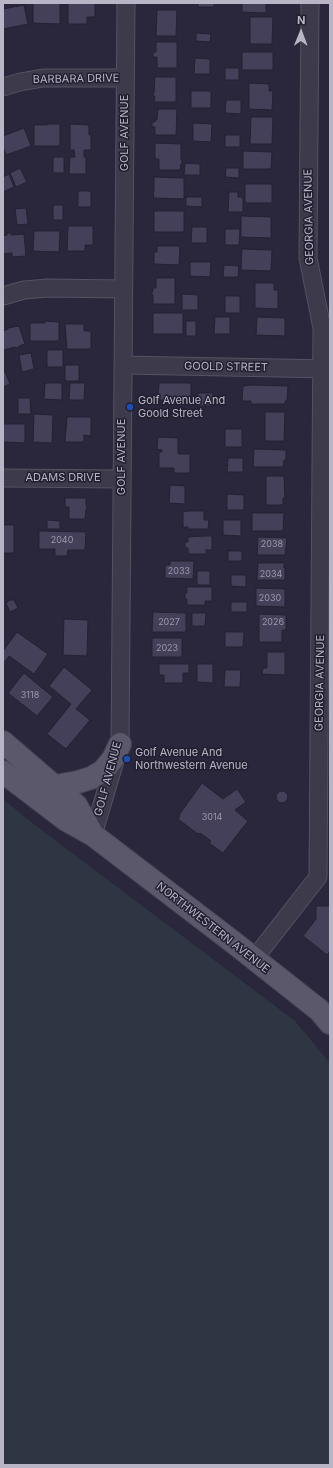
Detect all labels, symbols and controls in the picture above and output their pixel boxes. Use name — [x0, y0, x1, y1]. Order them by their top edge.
north arrow — [281, 12, 321, 52]
text: N — [297, 13, 306, 27]
street label: BARBARA DRIVE — [33, 72, 119, 86]
street label: GOLF AVENUE — [118, 95, 132, 171]
street label: GEORGIA AVENUE — [302, 169, 316, 265]
street label: GOOLD STREET — [184, 360, 268, 374]
place label: Golf Avenue And Goold Street — [138, 394, 225, 420]
marker: Golf Avenue And Goold Street — [125, 402, 135, 412]
street label: GOLF AVENUE — [115, 419, 129, 495]
street label: ADAMS DRIVE — [25, 471, 101, 485]
house number: 2040 — [51, 535, 73, 545]
house number: 2038 — [261, 539, 283, 549]
house number: 2033 — [168, 566, 190, 576]
house number: 2034 — [260, 569, 282, 579]
house number: 2030 — [259, 593, 281, 603]
house number: 2027 — [158, 617, 180, 627]
house number: 2026 — [262, 617, 284, 627]
street label: GEORGIA AVENUE — [313, 635, 327, 731]
house number: 2023 — [156, 643, 178, 653]
house number: 3118 — [21, 690, 39, 700]
street label: GOLF AVENUE — [92, 740, 124, 818]
place label: Golf Avenue And Northwestern Avenue — [135, 746, 248, 772]
marker: Golf Avenue And Northwestern Avenue — [122, 754, 132, 764]
house number: 3014 — [202, 812, 222, 822]
street label: NORTHWESTERN AVENUE — [154, 880, 272, 976]

